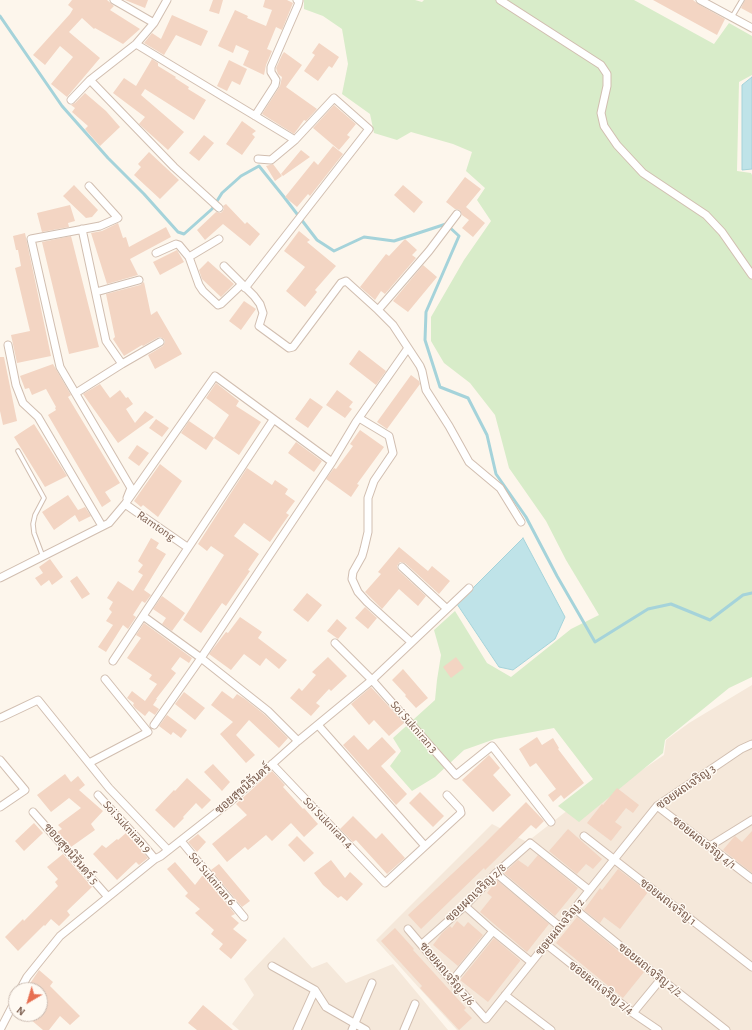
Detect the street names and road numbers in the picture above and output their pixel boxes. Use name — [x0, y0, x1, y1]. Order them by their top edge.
street label: Ramtong — [134, 508, 178, 544]
street label: Soi Sukniran 3 — [387, 698, 441, 756]
street label: ซอยสุขนิรันดร์ — [212, 761, 274, 817]
street label: ซอยผถเจริญ 3 — [654, 761, 718, 813]
street label: Soi Sukniran 4 — [300, 794, 356, 852]
street label: Soi Sukniran 9 — [100, 798, 154, 856]
street label: ซอยผถเจริญ 4/1 — [669, 814, 739, 872]
street label: ซอยสุขนิรันดร์ 5 — [41, 820, 101, 888]
street label: Soi Sukniran 6 — [185, 849, 239, 909]
street label: ซอยผถเจริญ 2/8 — [443, 861, 509, 925]
street label: ซอยผถเจริญ 1 — [637, 875, 699, 929]
street label: ซอยผถเจริญ 2 — [533, 896, 587, 958]
street label: ซอยผถเจริญ 2/6 — [416, 939, 478, 1009]
street label: ซอยผถเจริญ 2/2 — [615, 940, 685, 1000]
street label: ซอยผถเจริญ 2/4 — [566, 958, 636, 1018]

